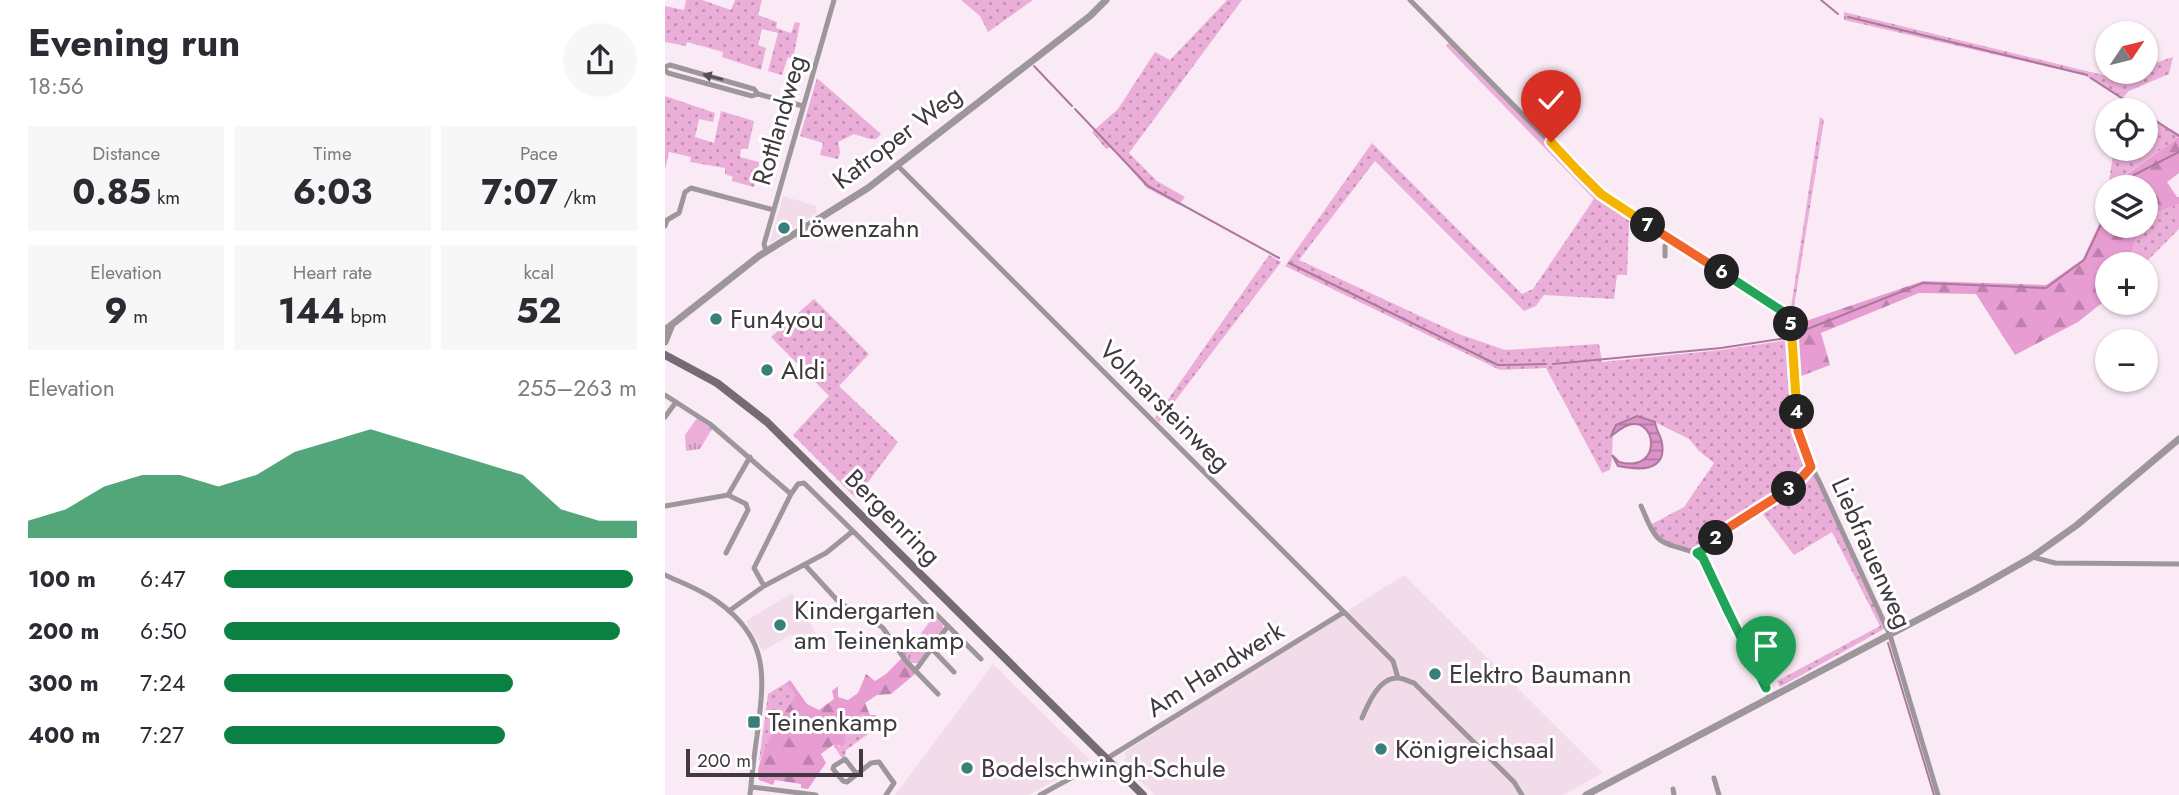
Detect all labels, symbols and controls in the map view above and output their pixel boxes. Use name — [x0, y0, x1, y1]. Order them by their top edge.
text: Evening run — [28, 15, 240, 70]
north arrow — [2095, 21, 2158, 84]
map controls — [2095, 21, 2158, 392]
button: share — [563, 23, 637, 97]
street label: Rottlandweg — [742, 51, 816, 189]
text: 18:56 — [28, 69, 84, 103]
pin — [1521, 70, 1581, 142]
one-way arrow — [702, 72, 723, 82]
street label: Katroper Weg — [824, 76, 970, 198]
icon: check — [1532, 81, 1570, 119]
button: locate — [2095, 98, 2158, 161]
text: Distance — [92, 140, 160, 167]
text: Time — [313, 140, 352, 167]
text: Pace — [520, 140, 558, 167]
text: 0.85 — [72, 167, 151, 217]
text: 6:03 — [293, 167, 372, 217]
text: 7:07 — [481, 167, 558, 217]
button: layers — [2095, 175, 2158, 238]
text: km — [151, 184, 180, 211]
text: /km — [558, 184, 596, 211]
pin: 7 — [1630, 208, 1665, 243]
place label: Löwenzahn — [798, 209, 920, 247]
text: 7 — [1642, 211, 1653, 238]
marker: Löwenzahn — [776, 220, 792, 236]
button: + — [2095, 252, 2158, 315]
pin: 6 — [1705, 254, 1739, 290]
text: 6 — [1715, 258, 1728, 285]
text: Elevation — [90, 259, 162, 286]
text: Heart rate — [293, 259, 372, 286]
text: kcal — [523, 259, 554, 286]
text: 9 — [104, 286, 128, 336]
text: 144 — [278, 286, 345, 336]
text: 52 — [516, 286, 562, 336]
place label: Fun4you — [730, 300, 824, 338]
text: m — [128, 303, 148, 330]
text: bpm — [345, 303, 387, 330]
pin: 5 — [1773, 306, 1809, 342]
text: 5 — [1784, 310, 1797, 337]
marker: Fun4you — [708, 311, 724, 327]
button: − — [2095, 329, 2158, 392]
street label: Volmarsteinweg — [1090, 331, 1240, 481]
place label: Aldi — [781, 351, 826, 389]
marker: Aldi — [759, 362, 775, 378]
text: Elevation — [28, 371, 115, 405]
text: 255–263 m — [517, 371, 637, 405]
pin: 4 — [1779, 394, 1815, 430]
text: 4 — [1790, 398, 1803, 425]
street label: Bergenring — [836, 460, 950, 574]
street label: Liebfrauenweg — [1822, 471, 1922, 635]
pin: 3 — [1771, 472, 1807, 506]
text: 3 — [1783, 475, 1794, 502]
pin: 2 — [1699, 520, 1733, 556]
text: 2 — [1709, 524, 1722, 551]
text: 100 m — [28, 562, 96, 596]
text: 6:47 — [140, 562, 186, 596]
place label: Kindergarten am Teinenkamp — [794, 591, 964, 659]
street label: Am Handwerk — [1139, 611, 1292, 726]
text: 200 m — [28, 614, 99, 648]
text: 6:50 — [140, 614, 187, 648]
pin — [1736, 616, 1796, 688]
marker: Kindergarten am Teinenkamp — [772, 617, 788, 633]
icon: arrive — [1747, 627, 1785, 665]
place label: Elektro Baumann — [1449, 655, 1632, 693]
text: 300 m — [28, 666, 99, 700]
text: 7:24 — [140, 666, 185, 700]
marker: Elektro Baumann — [1427, 666, 1443, 682]
place label: Teinenkamp — [768, 703, 897, 741]
marker: Teinenkamp — [746, 714, 762, 730]
text: 400 m — [28, 718, 100, 752]
text: 7:27 — [140, 718, 184, 752]
place label: Königreichsaal — [1395, 730, 1555, 768]
marker: Königreichsaal — [1373, 741, 1389, 757]
scale bar — [686, 746, 863, 778]
text: 200 m — [697, 747, 751, 774]
place label: Bodelschwingh-Schule — [981, 749, 1226, 787]
marker: Bodelschwingh-Schule — [959, 760, 975, 776]

